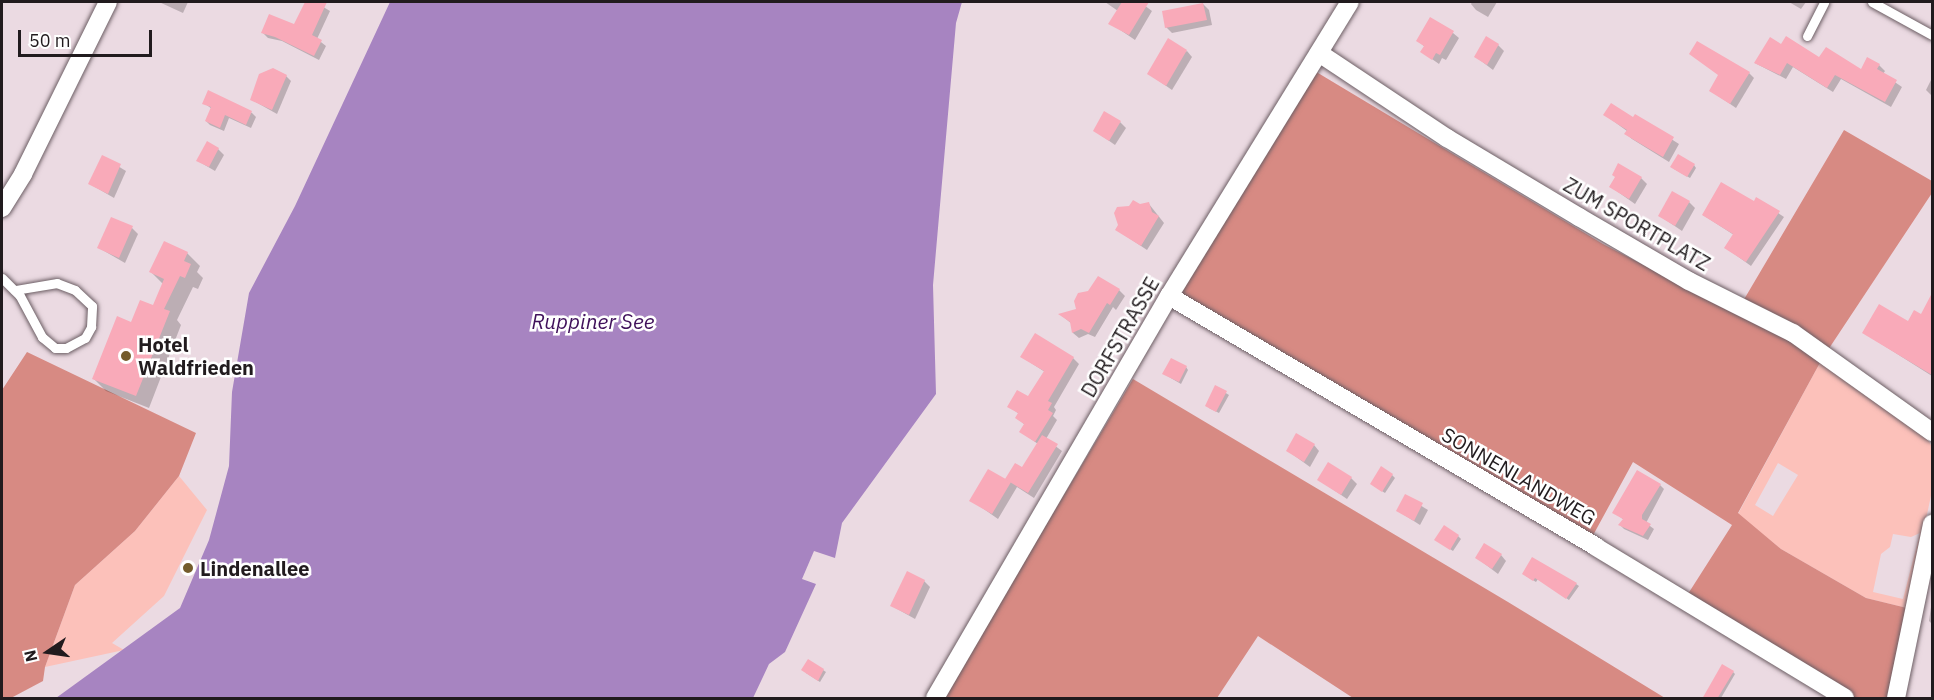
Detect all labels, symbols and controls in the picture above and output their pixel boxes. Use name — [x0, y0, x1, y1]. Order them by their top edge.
scale bar — [21, 18, 154, 56]
text: 50 m — [29, 29, 71, 52]
street label: ZUM SPORTPLATZ — [1560, 172, 1714, 276]
street label: DORFSTRASSE — [1076, 273, 1164, 401]
water label: Ruppiner See — [532, 308, 654, 334]
place label: Hotel Waldfrieden — [138, 332, 254, 379]
marker: Hotel Waldfrieden — [119, 349, 133, 363]
street label: SONNENLANDWEG — [1438, 422, 1600, 530]
place label: Lindenallee — [200, 556, 309, 580]
marker: Lindenallee — [181, 561, 195, 575]
north arrow — [18, 622, 78, 682]
text: N — [19, 648, 42, 664]

